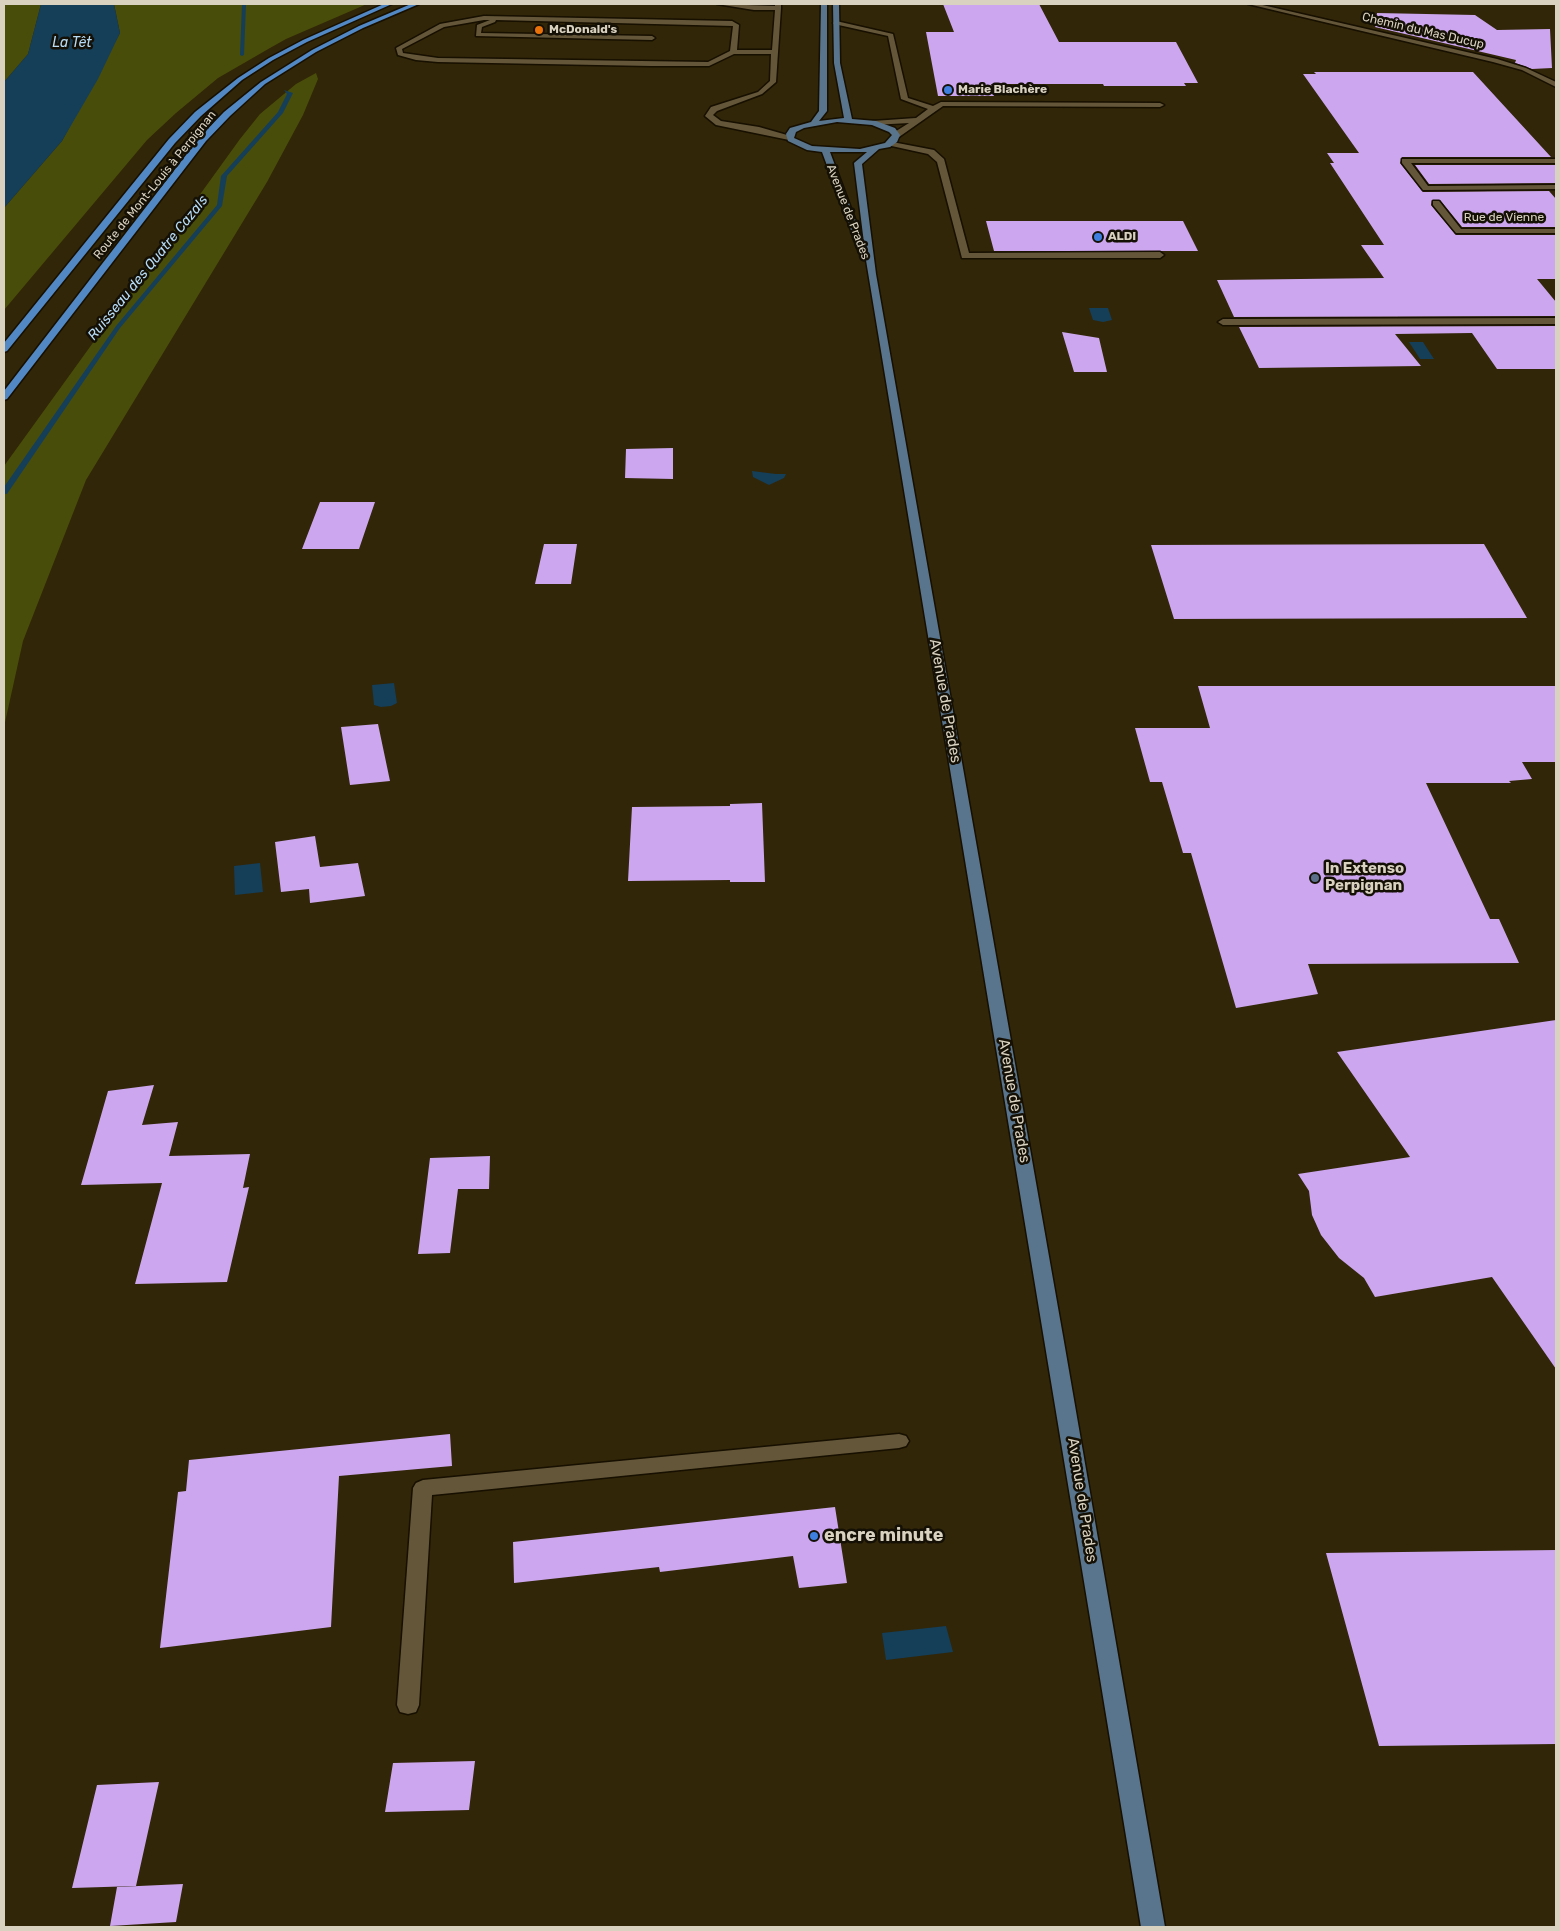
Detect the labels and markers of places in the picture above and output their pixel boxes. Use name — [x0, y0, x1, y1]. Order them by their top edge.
place label: McDonald's — [549, 23, 617, 37]
marker: McDonald's — [533, 24, 545, 36]
place label: Marie Blachère — [958, 83, 1047, 97]
marker: Marie Blachère — [942, 84, 954, 96]
place label: ALDI — [1108, 230, 1136, 244]
marker: ALDI — [1092, 231, 1104, 243]
place label: In Extenso Perpignan — [1325, 860, 1404, 895]
marker: In Extenso Perpignan — [1309, 872, 1321, 884]
place label: encre minute — [824, 1525, 943, 1547]
marker: encre minute — [808, 1530, 820, 1542]

